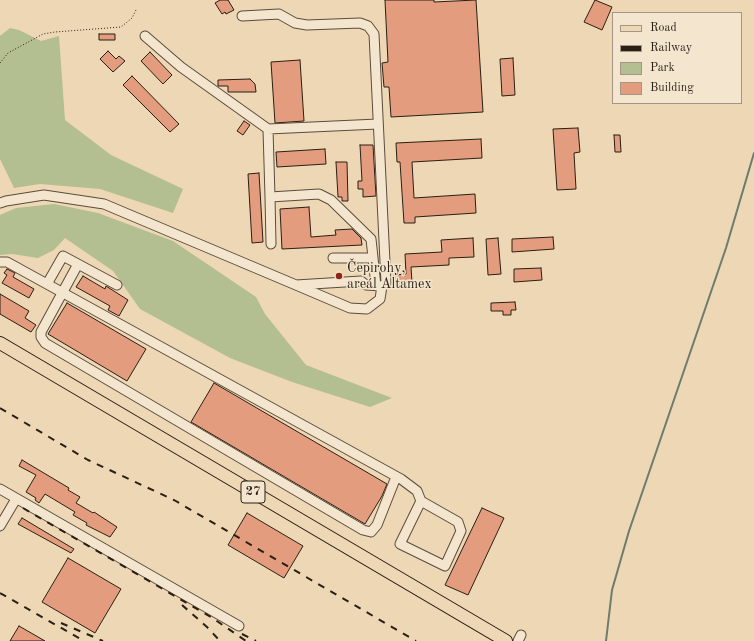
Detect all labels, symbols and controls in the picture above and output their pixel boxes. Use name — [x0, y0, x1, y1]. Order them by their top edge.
legend — [612, 12, 742, 104]
text: Road — [650, 22, 677, 34]
text: Railway — [650, 42, 692, 54]
text: Park — [650, 62, 675, 74]
text: Building — [650, 82, 694, 94]
place label: Čepirohy, areál Altamex — [347, 260, 432, 292]
marker: Čepirohy, areál Altamex — [334, 271, 344, 281]
road number: 27 — [241, 481, 265, 503]

